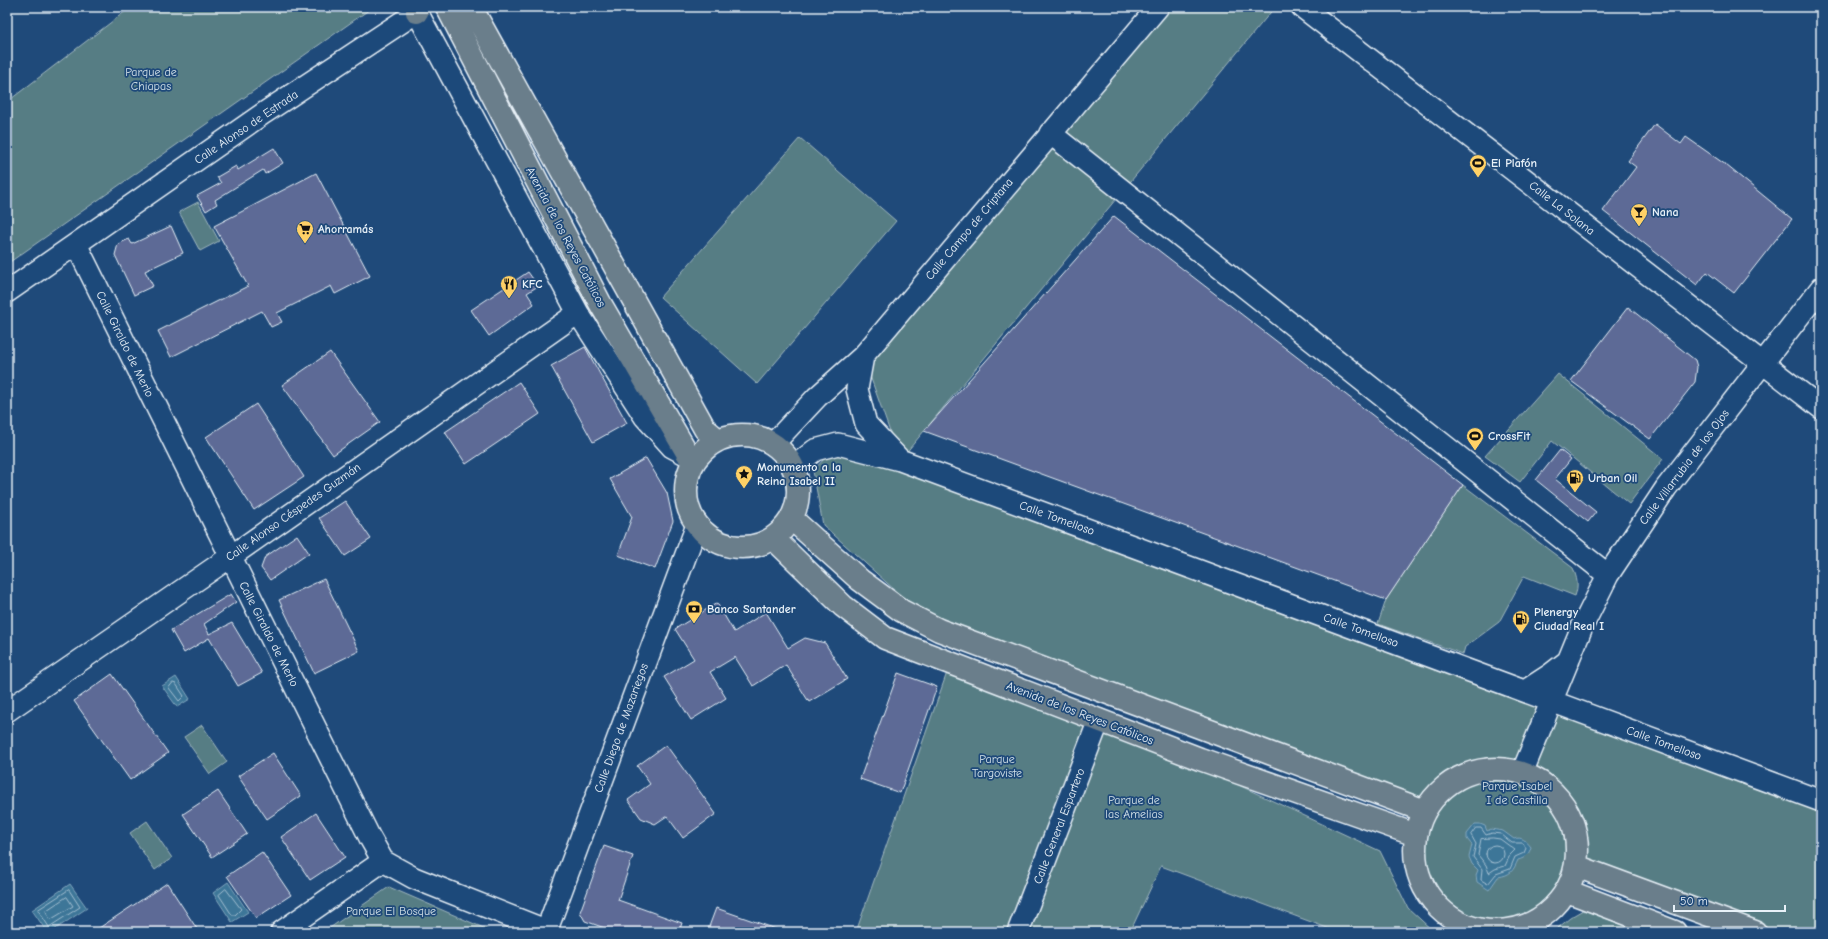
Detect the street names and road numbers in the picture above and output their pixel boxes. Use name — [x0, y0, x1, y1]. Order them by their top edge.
street label: Calle Alonso de Estrada — [191, 87, 301, 167]
street label: Avenida de los Reyes Católicos — [523, 165, 609, 309]
street label: Calle Campo de Criptana — [922, 175, 1016, 283]
street label: Calle La Solana — [1526, 178, 1598, 238]
street label: Calle Giraldo de Merlo — [93, 289, 157, 399]
street label: Calle Villarrubia de los Ojos — [1636, 407, 1732, 527]
street label: Calle Alonso Céspedes Guzmán — [223, 460, 363, 564]
street label: Calle Tomelloso — [1017, 498, 1097, 538]
street label: Calle Giraldo de Merlo — [236, 579, 302, 689]
street label: Calle Tomelloso — [1321, 610, 1401, 650]
street label: Calle Diego de Mazariegos — [591, 661, 651, 795]
street label: Avenida de los Reyes Católicos — [1004, 678, 1156, 748]
street label: Calle Tomelloso — [1624, 723, 1704, 763]
street label: Calle General Espartero — [1030, 766, 1088, 886]

